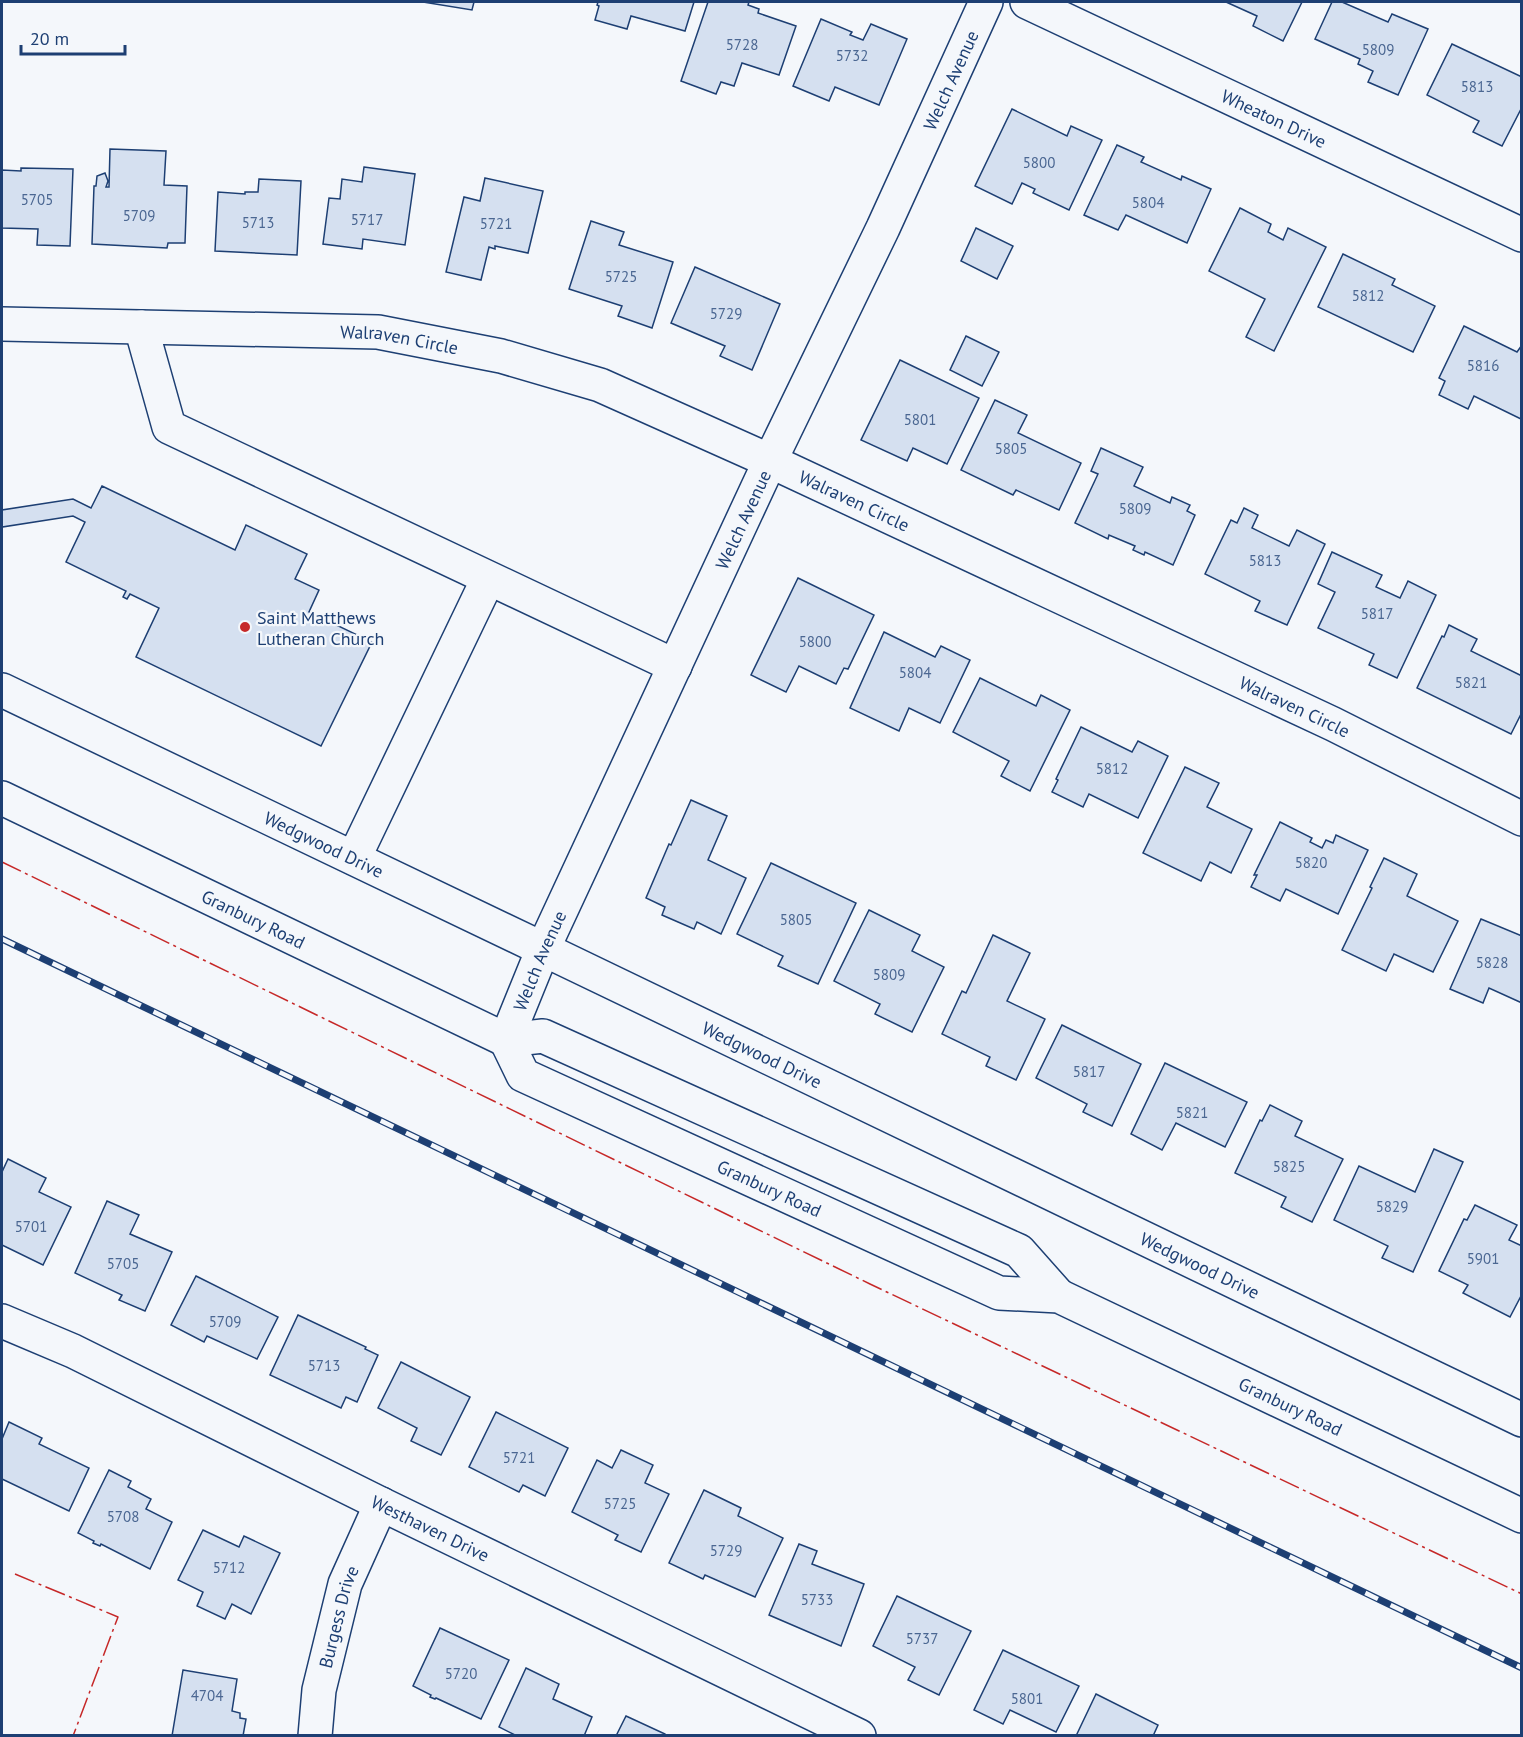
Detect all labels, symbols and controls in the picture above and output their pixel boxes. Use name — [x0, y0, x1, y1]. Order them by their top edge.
scale bar — [21, 18, 124, 56]
text: 20 m — [30, 27, 69, 50]
street label: Welch Avenue — [918, 27, 983, 134]
house number: 5728 — [726, 35, 758, 54]
house number: 5809 — [1362, 40, 1394, 59]
house number: 5732 — [836, 46, 868, 65]
house number: 5813 — [1461, 77, 1493, 96]
street label: Wheaton Drive — [1218, 84, 1330, 153]
house number: 5800 — [1023, 153, 1055, 172]
house number: 5705 — [21, 190, 53, 209]
house number: 5804 — [1132, 193, 1164, 212]
house number: 5709 — [123, 206, 155, 225]
house number: 5717 — [351, 210, 383, 229]
house number: 5713 — [242, 213, 274, 232]
house number: 5721 — [480, 214, 512, 233]
house number: 5725 — [605, 267, 637, 286]
house number: 5812 — [1352, 286, 1384, 305]
house number: 5729 — [710, 304, 742, 323]
street label: Walraven Circle — [340, 320, 460, 359]
house number: 5816 — [1467, 356, 1499, 375]
house number: 5801 — [904, 410, 936, 429]
house number: 5805 — [995, 439, 1027, 458]
street label: Walraven Circle — [795, 465, 913, 536]
street label: Welch Avenue — [710, 466, 776, 573]
house number: 5809 — [1119, 499, 1151, 518]
house number: 5813 — [1249, 551, 1281, 570]
house number: 5817 — [1361, 604, 1393, 623]
place label: Saint Matthews Lutheran Church — [257, 606, 384, 650]
marker: Saint Matthews Lutheran Church — [238, 620, 252, 634]
house number: 5800 — [799, 632, 831, 651]
house number: 5804 — [899, 663, 931, 682]
street label: Walraven Circle — [1236, 670, 1354, 742]
house number: 5821 — [1455, 673, 1487, 692]
house number: 5812 — [1096, 759, 1128, 778]
street label: Wedgwood Drive — [260, 806, 388, 883]
house number: 5820 — [1295, 853, 1327, 872]
street label: Granbury Road — [198, 884, 309, 953]
street label: Welch Avenue — [508, 907, 571, 1014]
house number: 5805 — [780, 910, 812, 929]
house number: 5828 — [1476, 953, 1508, 972]
house number: 5809 — [873, 965, 905, 984]
street label: Wedgwood Drive — [699, 1016, 826, 1093]
house number: 5817 — [1073, 1062, 1105, 1081]
house number: 5821 — [1176, 1103, 1208, 1122]
street label: Granbury Road — [714, 1154, 825, 1222]
house number: 5825 — [1273, 1157, 1305, 1176]
house number: 5829 — [1376, 1197, 1408, 1216]
house number: 5701 — [15, 1217, 47, 1236]
street label: Wedgwood Drive — [1137, 1227, 1264, 1304]
house number: 5901 — [1467, 1249, 1499, 1268]
house number: 5705 — [107, 1254, 139, 1273]
house number: 5709 — [209, 1312, 241, 1331]
house number: 5713 — [308, 1356, 340, 1375]
street label: Granbury Road — [1235, 1372, 1346, 1441]
house number: 5721 — [503, 1448, 535, 1467]
street label: Westhaven Drive — [368, 1490, 493, 1566]
house number: 5725 — [604, 1494, 636, 1513]
house number: 5708 — [107, 1507, 139, 1526]
house number: 5729 — [710, 1541, 742, 1560]
house number: 5712 — [213, 1558, 245, 1577]
street label: Burgess Drive — [313, 1562, 363, 1670]
house number: 5733 — [801, 1590, 833, 1609]
house number: 5737 — [906, 1629, 938, 1648]
house number: 5720 — [445, 1664, 477, 1683]
house number: 4704 — [191, 1686, 223, 1705]
house number: 5801 — [1011, 1689, 1043, 1708]

